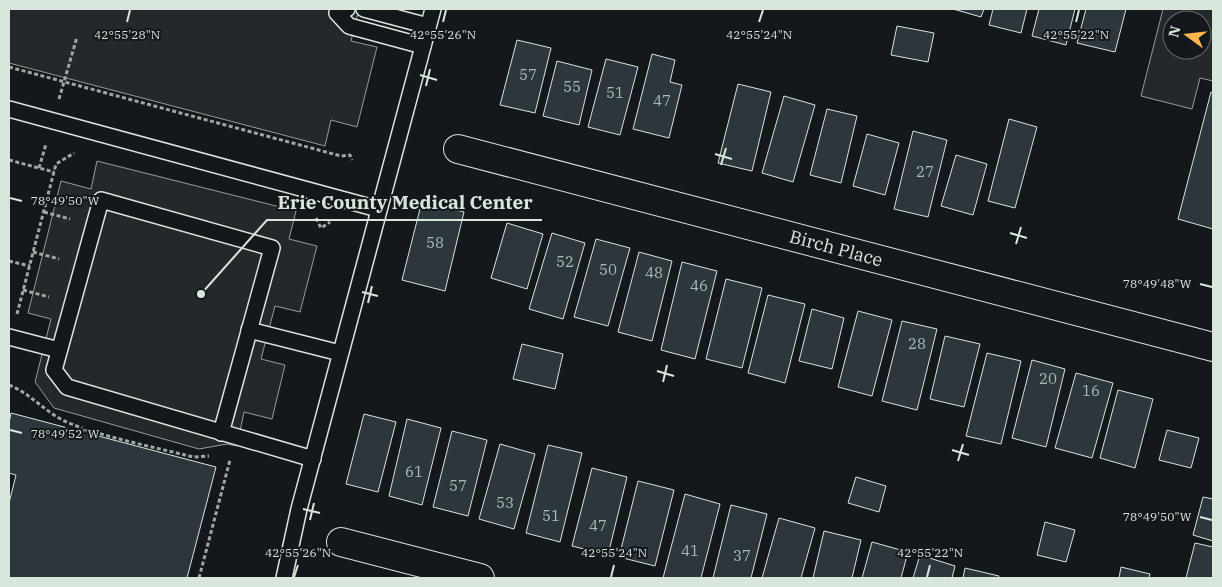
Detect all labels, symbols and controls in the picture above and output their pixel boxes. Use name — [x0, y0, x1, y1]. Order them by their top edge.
north arrow — [1162, 10, 1212, 60]
text: N — [1164, 24, 1185, 39]
text: 42°55'28"N — [94, 27, 160, 42]
text: 42°55'26"N — [410, 27, 476, 42]
text: 42°55'24"N — [726, 27, 792, 42]
text: 42°55'22"N — [1043, 27, 1109, 42]
house number: 57 — [519, 65, 537, 84]
house number: 55 — [563, 77, 581, 96]
house number: 51 — [606, 83, 624, 102]
house number: 47 — [653, 91, 671, 110]
house number: 27 — [916, 162, 934, 181]
callout: Erie County Medical Center — [267, 186, 542, 220]
text: Erie County Medical Center — [277, 190, 533, 214]
text: 78°49'50"W — [31, 193, 100, 208]
street label: Birch Place — [787, 225, 885, 271]
house number: 58 — [426, 233, 444, 252]
house number: 52 — [556, 252, 574, 271]
house number: 50 — [599, 260, 617, 279]
house number: 48 — [645, 263, 663, 282]
house number: 46 — [690, 276, 708, 295]
text: 78°49'48"W — [1123, 276, 1192, 291]
house number: 28 — [908, 334, 926, 353]
house number: 20 — [1039, 369, 1057, 388]
house number: 16 — [1082, 381, 1100, 400]
text: 78°49'52"W — [31, 426, 100, 441]
house number: 61 — [405, 462, 423, 481]
house number: 57 — [449, 476, 467, 495]
house number: 53 — [496, 493, 514, 512]
house number: 51 — [542, 506, 560, 525]
text: 78°49'50"W — [1123, 509, 1192, 524]
house number: 47 — [589, 516, 607, 535]
house number: 41 — [681, 541, 699, 560]
text: 42°55'26"N — [265, 545, 331, 560]
text: 42°55'24"N — [581, 545, 647, 560]
text: 42°55'22"N — [897, 545, 963, 560]
house number: 37 — [733, 546, 751, 565]

